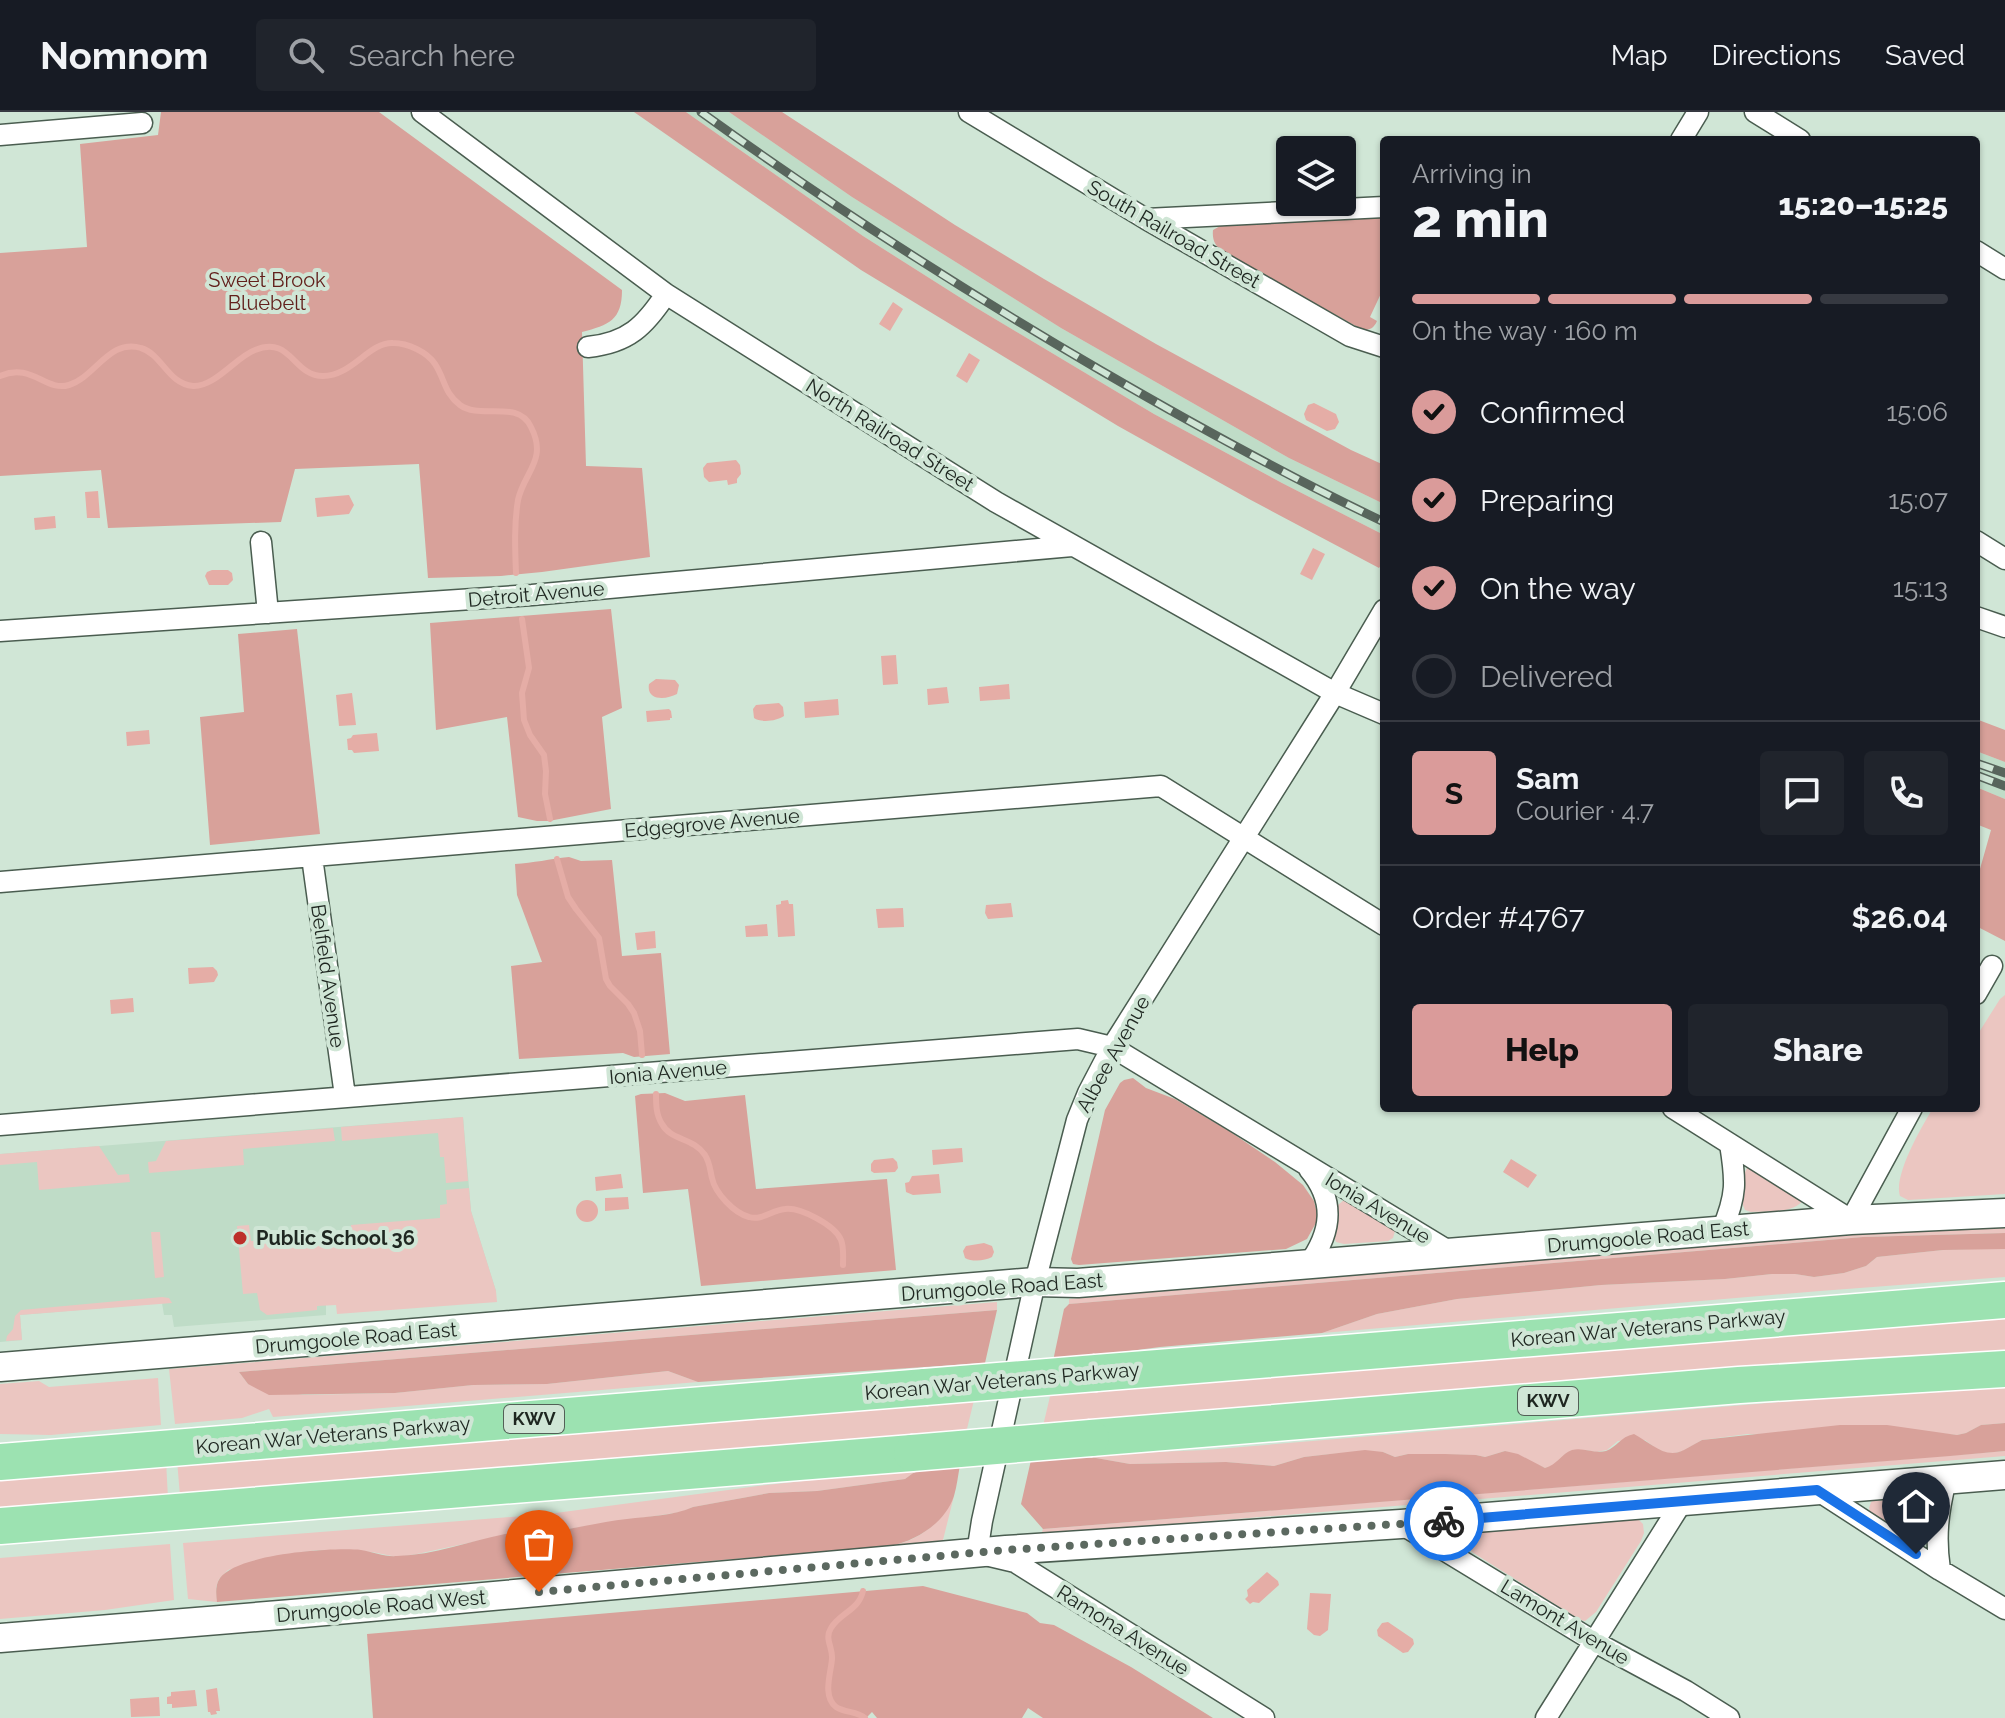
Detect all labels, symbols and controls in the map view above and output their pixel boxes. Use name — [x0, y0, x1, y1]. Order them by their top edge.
search box — [256, 19, 816, 91]
text: Nomnom — [40, 33, 208, 78]
icon: search — [284, 33, 328, 77]
text: Search here — [348, 38, 515, 73]
text: Map — [1611, 39, 1668, 72]
text: Directions — [1712, 39, 1841, 72]
text: Saved — [1885, 39, 1965, 72]
map controls — [1276, 136, 1356, 216]
button: layers — [1276, 136, 1356, 216]
text: Arriving in — [1412, 159, 1532, 189]
street label: South Railroad Street — [1083, 175, 1265, 293]
text: 15:20–15:25 — [1779, 187, 1948, 222]
text: 2 min — [1412, 188, 1549, 249]
park label: Sweet Brook Bluebelt — [208, 268, 326, 315]
text: On the way · 160 m — [1412, 316, 1638, 346]
street label: North Railroad Street — [801, 373, 979, 497]
icon: check — [1412, 390, 1456, 434]
text: Confirmed — [1480, 395, 1625, 430]
text: 15:06 — [1886, 397, 1948, 427]
icon: check — [1412, 478, 1456, 522]
text: Preparing — [1480, 483, 1614, 518]
text: 15:07 — [1888, 485, 1948, 515]
icon: check — [1412, 566, 1456, 610]
text: On the way — [1480, 571, 1636, 606]
text: 15:13 — [1893, 573, 1948, 603]
street label: Detroit Avenue — [467, 576, 606, 612]
text: Delivered — [1480, 659, 1613, 694]
button: chat — [1760, 751, 1844, 835]
button: phone — [1864, 751, 1948, 835]
text: Sam — [1516, 761, 1579, 796]
text: S — [1445, 776, 1463, 811]
text: Courier · 4.7 — [1516, 796, 1654, 826]
street label: Edgegrove Avenue — [623, 803, 801, 843]
text: Order #4767 — [1412, 900, 1585, 935]
text: $26.04 — [1852, 900, 1948, 935]
street label: Belfield Avenue — [306, 903, 350, 1050]
street label: Albee Avenue — [1071, 991, 1155, 1116]
button: Help — [1412, 1004, 1672, 1096]
button: Share — [1688, 1004, 1948, 1096]
street label: Ionia Avenue — [608, 1055, 728, 1089]
street label: Ionia Avenue — [1321, 1167, 1435, 1249]
street label: Drumgoole Road East — [1546, 1216, 1750, 1258]
place label: Public School 36 — [256, 1226, 415, 1250]
marker: Public School 36 — [231, 1229, 249, 1247]
street label: Drumgoole Road East — [900, 1268, 1104, 1306]
street label: Korean War Veterans Parkway — [1509, 1304, 1787, 1352]
street label: Drumgoole Road East — [254, 1317, 458, 1359]
street label: Korean War Veterans Parkway — [863, 1357, 1141, 1405]
road number: KWV — [1518, 1387, 1578, 1415]
road number: KWV — [504, 1405, 564, 1433]
street label: Korean War Veterans Parkway — [194, 1411, 472, 1459]
pin — [1882, 1472, 1950, 1554]
courier — [1404, 1481, 1484, 1561]
icon: home — [1894, 1484, 1938, 1528]
icon: bike — [1422, 1499, 1466, 1543]
pin — [505, 1510, 573, 1592]
icon: bag — [517, 1522, 561, 1566]
street label: Lamont Avenue — [1496, 1574, 1634, 1670]
street label: Ramona Avenue — [1052, 1580, 1194, 1680]
street label: Drumgoole Road West — [275, 1585, 487, 1627]

